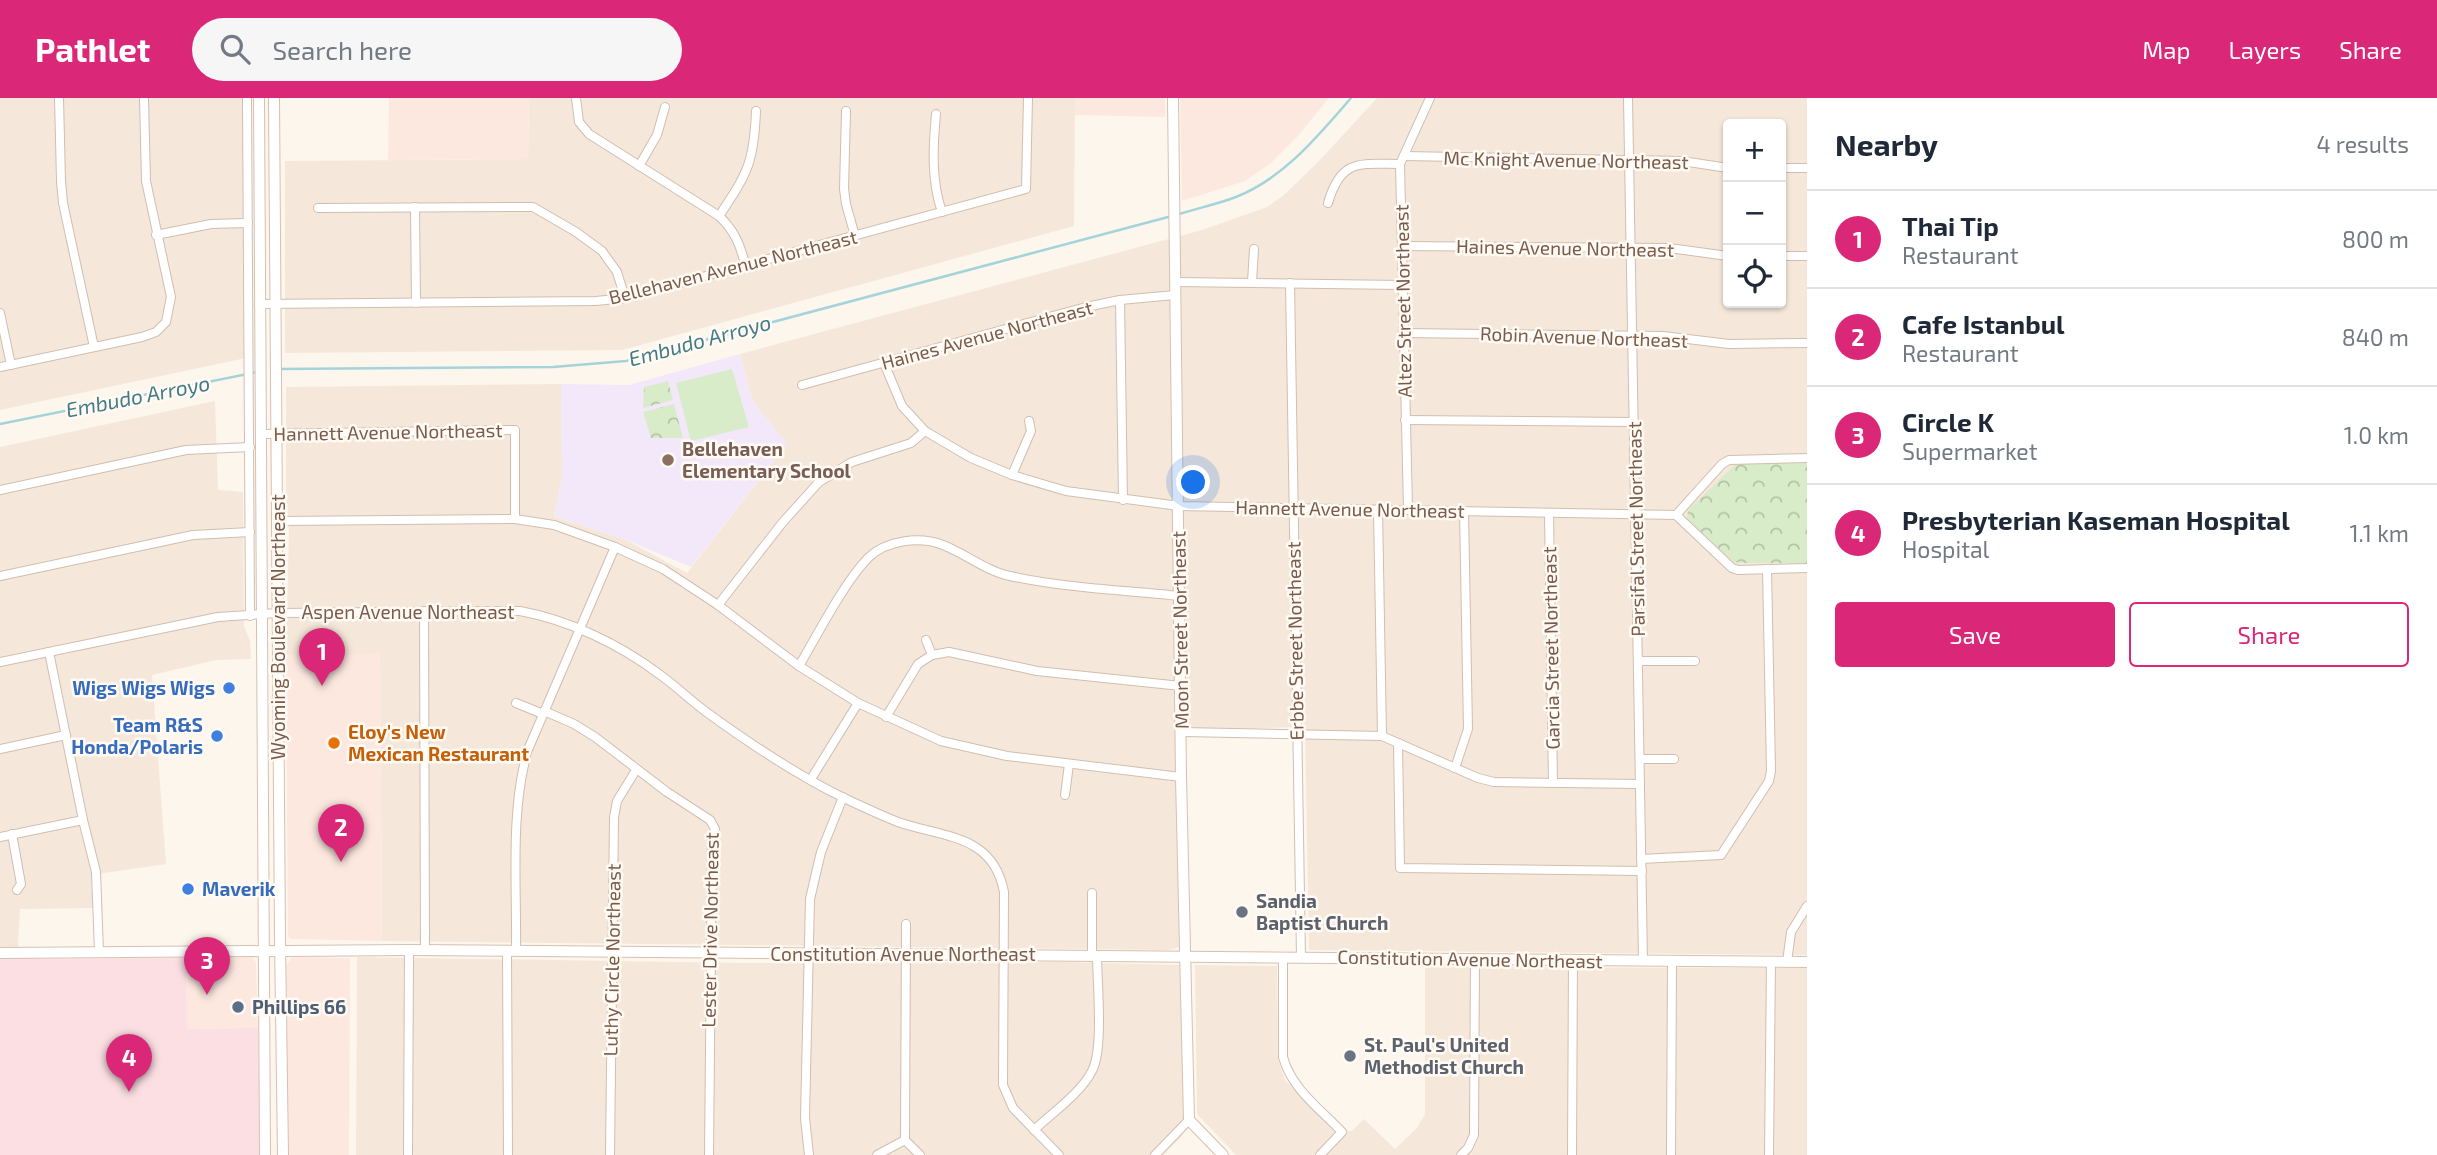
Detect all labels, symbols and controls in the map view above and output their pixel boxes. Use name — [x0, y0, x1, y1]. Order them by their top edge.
search box — [192, 18, 682, 81]
text: Pathlet — [35, 29, 150, 69]
icon: search — [216, 30, 254, 68]
text: Search here — [272, 34, 412, 65]
text: Map — [2142, 35, 2190, 64]
text: Layers — [2228, 35, 2301, 64]
text: Share — [2339, 35, 2402, 64]
map controls — [1723, 119, 1786, 308]
button: + — [1723, 119, 1786, 182]
text: Nearby — [1835, 126, 1938, 162]
text: 4 results — [2317, 130, 2409, 158]
street label: Mc Knight Avenue Northeast — [1443, 146, 1689, 173]
button: − — [1723, 182, 1786, 245]
street label: Altez Street Northeast — [1389, 204, 1416, 398]
text: Thai Tip — [1902, 210, 1999, 241]
street label: Bellehaven Avenue Northeast — [606, 224, 860, 309]
text: 1 — [1853, 225, 1863, 253]
text: 800 m — [2342, 225, 2409, 253]
street label: Haines Avenue Northeast — [1456, 234, 1674, 261]
text: Restaurant — [1902, 241, 2019, 269]
button: locate — [1723, 245, 1786, 308]
street label: Haines Avenue Northeast — [879, 295, 1095, 374]
text: Cafe Istanbul — [1902, 308, 2065, 339]
water label: Embudo Arroyo — [626, 309, 774, 372]
street label: Robin Avenue Northeast — [1480, 321, 1689, 352]
text: 2 — [1851, 323, 1865, 351]
text: 840 m — [2342, 323, 2409, 351]
text: Restaurant — [1902, 339, 2019, 367]
water label: Embudo Arroyo — [63, 369, 212, 423]
text: Circle K — [1902, 406, 1994, 437]
street label: Hannett Avenue Northeast — [273, 418, 503, 445]
street label: Parsifal Street Northeast — [1622, 421, 1649, 637]
text: 3 — [1851, 421, 1865, 449]
text: 1.0 km — [2344, 421, 2409, 449]
place label: Bellehaven Elementary School — [682, 437, 852, 483]
text: Supermarket — [1902, 437, 2037, 465]
marker: Bellehaven Elementary School — [660, 452, 676, 468]
your location — [1176, 465, 1210, 499]
street label: Wyoming Boulevard Northeast — [266, 494, 289, 760]
street label: Hannett Avenue Northeast — [1235, 495, 1465, 522]
text: Presbyterian Kaseman Hospital — [1902, 504, 2290, 535]
text: 4 — [1851, 519, 1865, 547]
text: 1.1 km — [2349, 519, 2409, 547]
street label: Moon Street Northeast — [1166, 531, 1193, 729]
text: Hospital — [1902, 535, 1989, 563]
street label: Erbbe Street Northeast — [1281, 541, 1308, 741]
street label: Garcia Street Northeast — [1537, 546, 1564, 750]
street label: Aspen Avenue Northeast — [301, 600, 515, 623]
button: Save — [1835, 602, 2115, 667]
button: Share — [2129, 602, 2409, 667]
pin: 1 — [299, 628, 345, 686]
place label: Wigs Wigs Wigs — [72, 676, 215, 699]
marker: Wigs Wigs Wigs — [221, 680, 237, 696]
place label: Team R&S Honda/Polaris — [71, 713, 203, 758]
place label: Eloy's New Mexican Restaurant — [348, 720, 529, 765]
marker: Team R&S Honda/Polaris — [209, 728, 225, 744]
marker: Eloy's New Mexican Restaurant — [326, 735, 342, 751]
pin: 2 — [318, 804, 364, 862]
street label: Lester Drive Northeast — [696, 832, 723, 1028]
street label: Luthy Circle Northeast — [598, 863, 625, 1057]
place label: Maverik — [202, 877, 276, 900]
marker: Maverik — [180, 881, 196, 897]
place label: Sandia Baptist Church — [1256, 889, 1388, 934]
marker: Sandia Baptist Church — [1234, 904, 1250, 920]
pin: 3 — [184, 937, 230, 995]
street label: Constitution Avenue Northeast — [770, 942, 1036, 965]
street label: Constitution Avenue Northeast — [1337, 945, 1603, 972]
place label: Phillips 66 — [252, 995, 346, 1018]
marker: Phillips 66 — [230, 999, 246, 1015]
place label: St. Paul's United Methodist Church — [1364, 1033, 1524, 1078]
pin: 4 — [106, 1034, 152, 1092]
marker: St. Paul's United Methodist Church — [1342, 1048, 1358, 1064]

